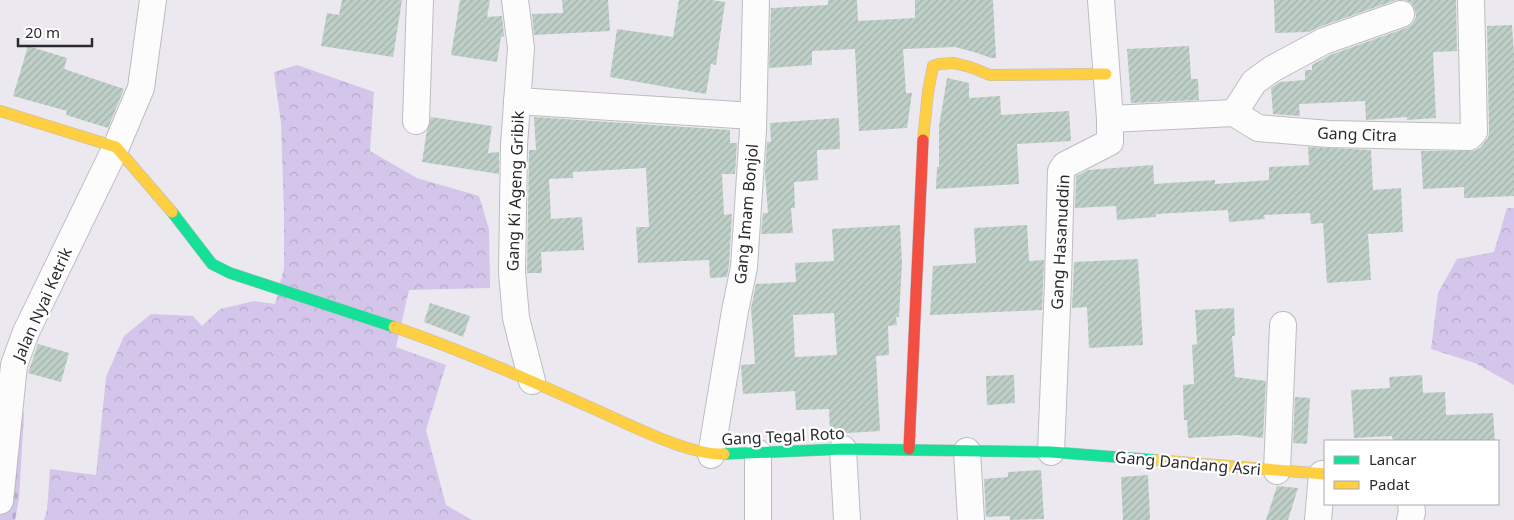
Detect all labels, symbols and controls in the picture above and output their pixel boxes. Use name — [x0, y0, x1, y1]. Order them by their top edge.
scale bar — [18, 15, 91, 47]
text: 20 m — [25, 22, 60, 42]
street label: Gang Ki Ageng Gribik — [501, 110, 529, 272]
street label: Gang Citra — [1317, 122, 1397, 146]
street label: Gang Imam Bonjol — [729, 143, 763, 285]
street label: Gang Hasanuddin — [1045, 174, 1075, 310]
street label: Jalan Nyai Ketrik — [6, 243, 77, 366]
street label: Gang Tegal Roto — [721, 422, 845, 450]
legend — [1324, 440, 1499, 505]
street label: Gang Dandang Asri — [1114, 446, 1262, 480]
text: Lancar — [1369, 449, 1416, 469]
text: Padat — [1369, 474, 1410, 494]

